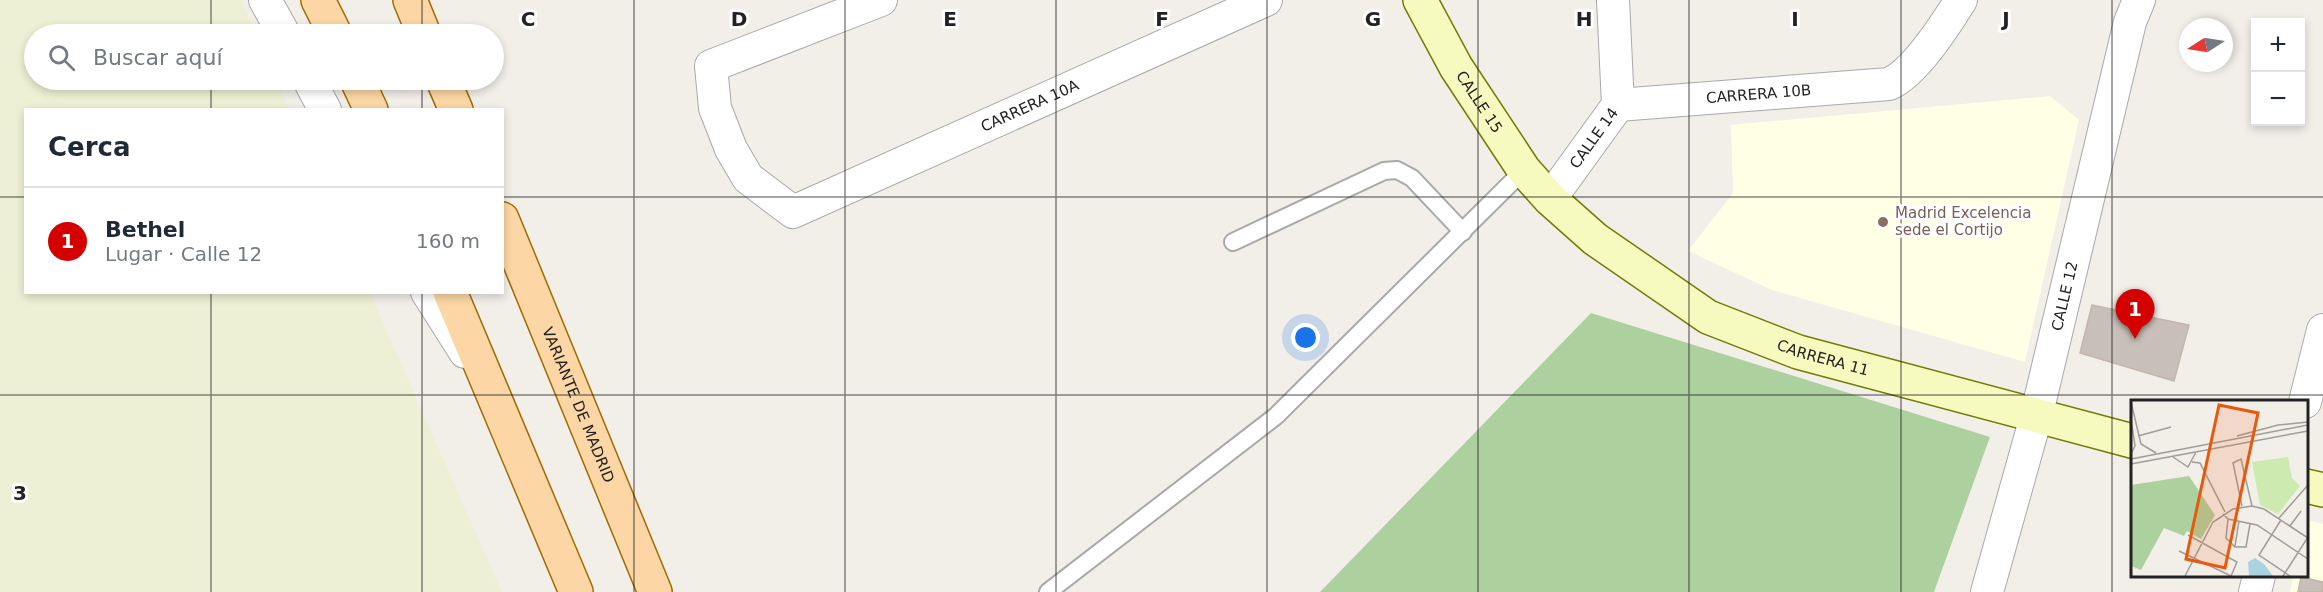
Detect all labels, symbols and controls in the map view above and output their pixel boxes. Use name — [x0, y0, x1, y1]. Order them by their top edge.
text: C — [521, 7, 535, 31]
text: D — [731, 7, 747, 31]
text: E — [943, 7, 957, 31]
text: F — [1155, 7, 1169, 31]
text: G — [1365, 7, 1381, 31]
text: H — [1576, 7, 1592, 31]
text: I — [1791, 7, 1799, 31]
text: J — [2000, 7, 2010, 31]
north arrow — [2179, 18, 2233, 72]
map controls — [2251, 18, 2305, 126]
button: + — [2251, 18, 2305, 72]
search box — [24, 24, 504, 90]
icon: search — [45, 41, 78, 74]
text: Buscar aquí — [93, 45, 223, 70]
street label: CALLE 15 — [1452, 67, 1506, 137]
button: − — [2251, 72, 2305, 126]
street label: CARRERA 10A — [978, 76, 1082, 136]
street label: CARRERA 10B — [1705, 81, 1812, 107]
street label: CALLE 14 — [1566, 104, 1622, 172]
text: Cerca — [48, 132, 131, 162]
place label: Madrid Excelencia sede el Cortijo — [1895, 204, 2031, 239]
marker: Madrid Excelencia sede el Cortijo — [1876, 215, 1890, 229]
text: Bethel — [105, 217, 185, 242]
text: 1 — [61, 229, 74, 253]
text: 160 m — [416, 229, 480, 253]
text: Lugar · Calle 12 — [105, 242, 262, 266]
street label: CALLE 12 — [2048, 260, 2082, 333]
pin: 1 — [2116, 290, 2154, 339]
your location — [1291, 323, 1320, 352]
street label: VARIANTE DE MADRID — [538, 325, 618, 485]
street label: CARRERA 11 — [1774, 336, 1871, 380]
inset map — [2131, 400, 2308, 577]
text: 3 — [13, 481, 27, 505]

